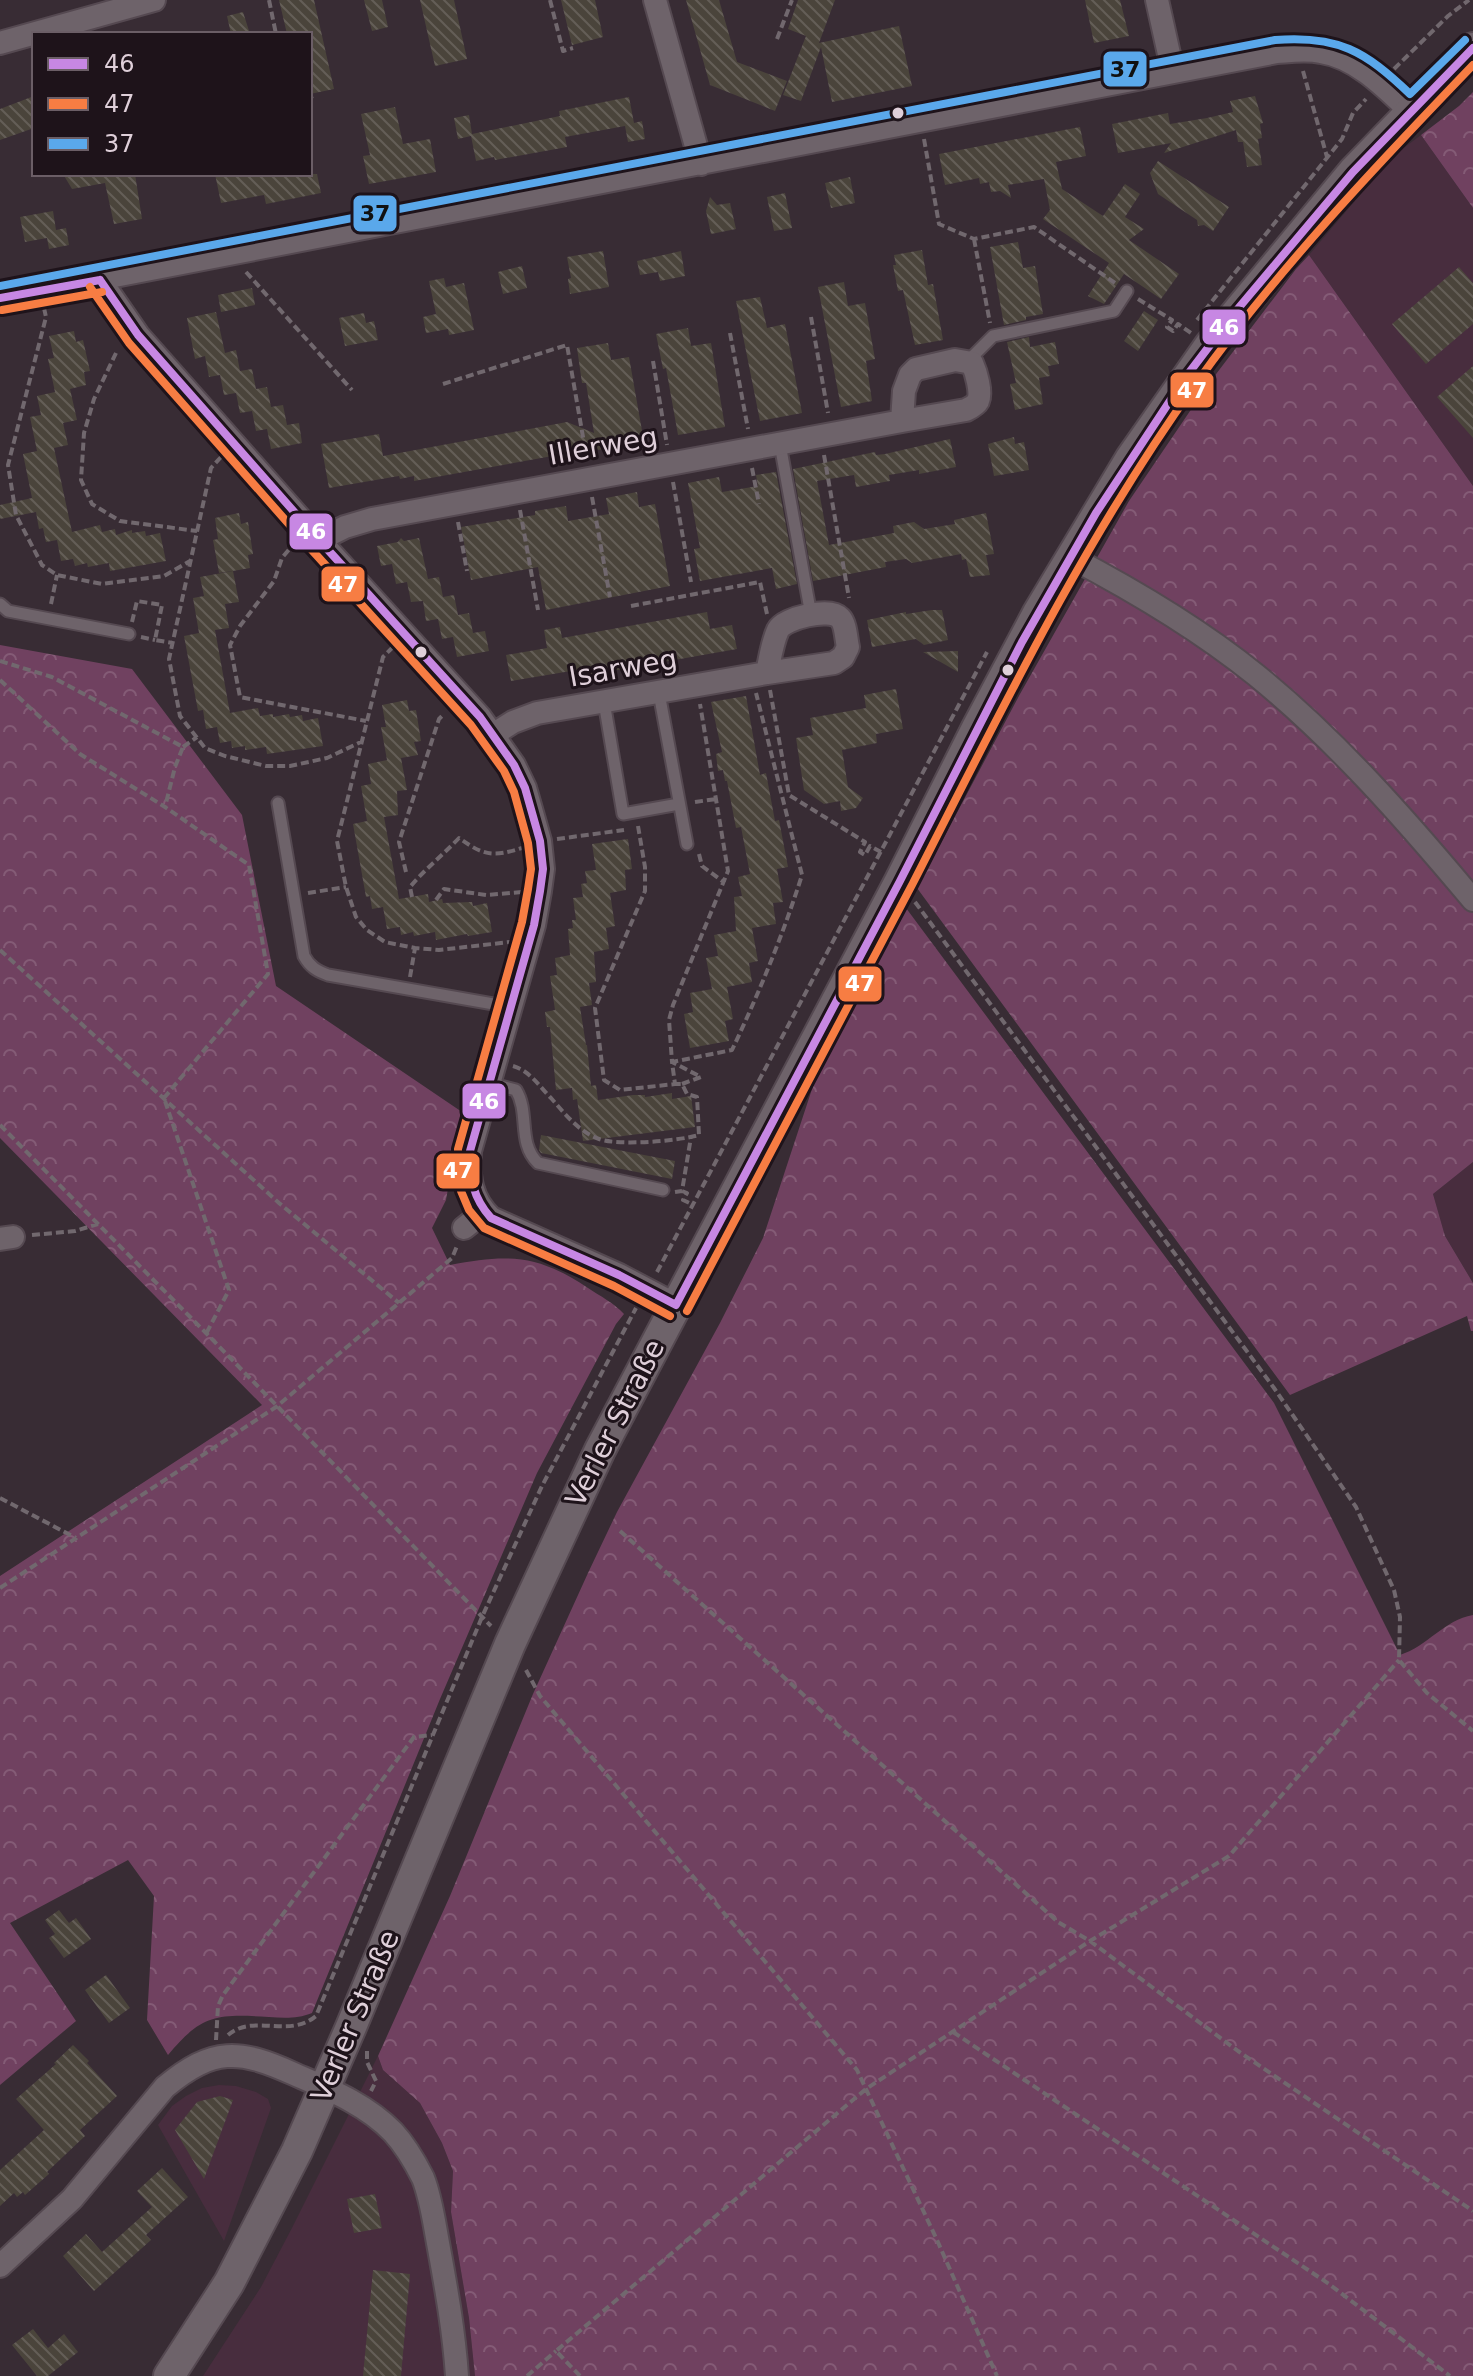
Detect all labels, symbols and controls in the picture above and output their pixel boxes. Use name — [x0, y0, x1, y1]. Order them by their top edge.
legend — [32, 32, 312, 176]
text: 46 — [104, 50, 135, 78]
line badge: 37 — [1102, 50, 1148, 88]
text: 37 — [1110, 57, 1140, 82]
text: 47 — [104, 90, 135, 118]
unlabelled marker — [890, 105, 906, 121]
text: 37 — [104, 130, 135, 158]
line badge: 37 — [352, 194, 398, 233]
text: 37 — [360, 201, 390, 226]
line badge: 46 — [1201, 308, 1247, 346]
text: 46 — [1209, 315, 1239, 340]
line badge: 47 — [1169, 371, 1215, 409]
text: 47 — [1177, 378, 1207, 403]
street label: Illerweg — [546, 420, 660, 472]
line badge: 46 — [288, 512, 334, 551]
text: 46 — [296, 519, 326, 544]
line badge: 47 — [320, 565, 366, 603]
text: 47 — [328, 572, 358, 597]
street label: Isarweg — [566, 642, 680, 694]
unlabelled marker — [413, 644, 429, 660]
unlabelled marker — [1000, 662, 1016, 678]
line badge: 47 — [837, 965, 883, 1003]
text: 47 — [845, 971, 875, 996]
line badge: 46 — [461, 1082, 507, 1120]
text: 46 — [469, 1089, 499, 1114]
line badge: 47 — [435, 1152, 481, 1190]
text: 47 — [443, 1158, 473, 1183]
street label: Verler Straße — [559, 1334, 671, 1512]
street label: Verler Straße — [304, 1925, 406, 2107]

